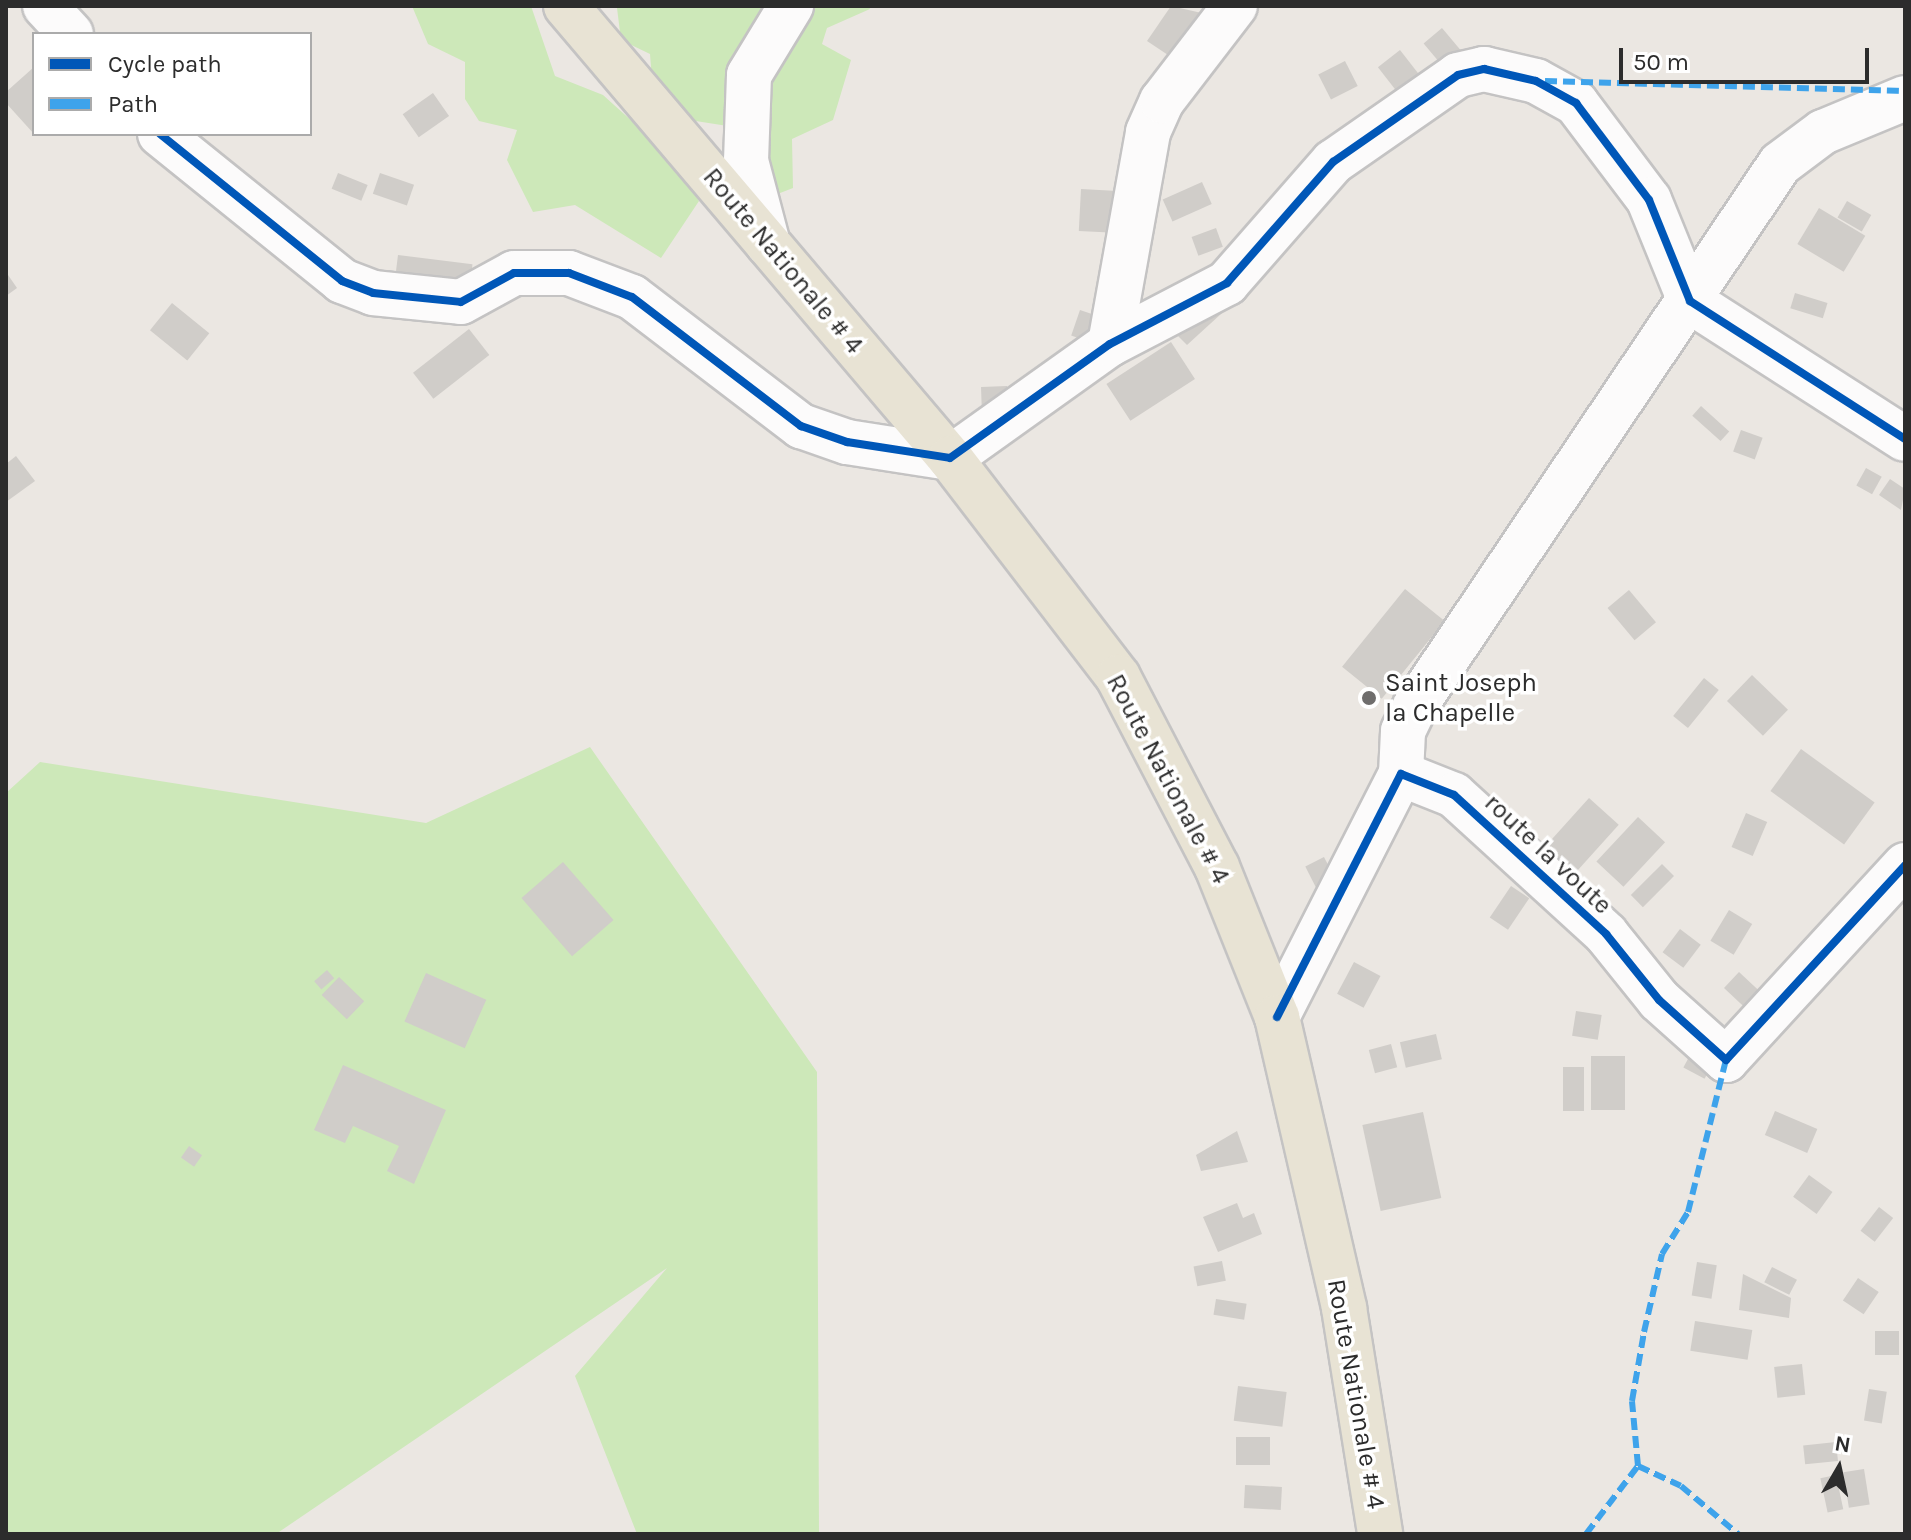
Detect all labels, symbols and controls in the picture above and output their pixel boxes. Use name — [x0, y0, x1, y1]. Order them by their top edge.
legend — [32, 32, 312, 136]
scale bar — [1623, 32, 1873, 82]
text: 50 m — [1633, 48, 1689, 76]
text: Cycle path — [108, 50, 222, 78]
text: Path — [108, 90, 158, 118]
street label: Route Nationale # 4 — [696, 162, 870, 360]
place label: Saint Joseph la Chapelle — [1385, 667, 1537, 728]
street label: Route Nationale # 4 — [1100, 669, 1236, 889]
marker: Saint Joseph la Chapelle — [1360, 689, 1378, 707]
street label: route la voute — [1478, 787, 1618, 921]
street label: Route Nationale # 4 — [1320, 1277, 1392, 1511]
north arrow — [1799, 1428, 1879, 1508]
text: N — [1833, 1430, 1853, 1458]

